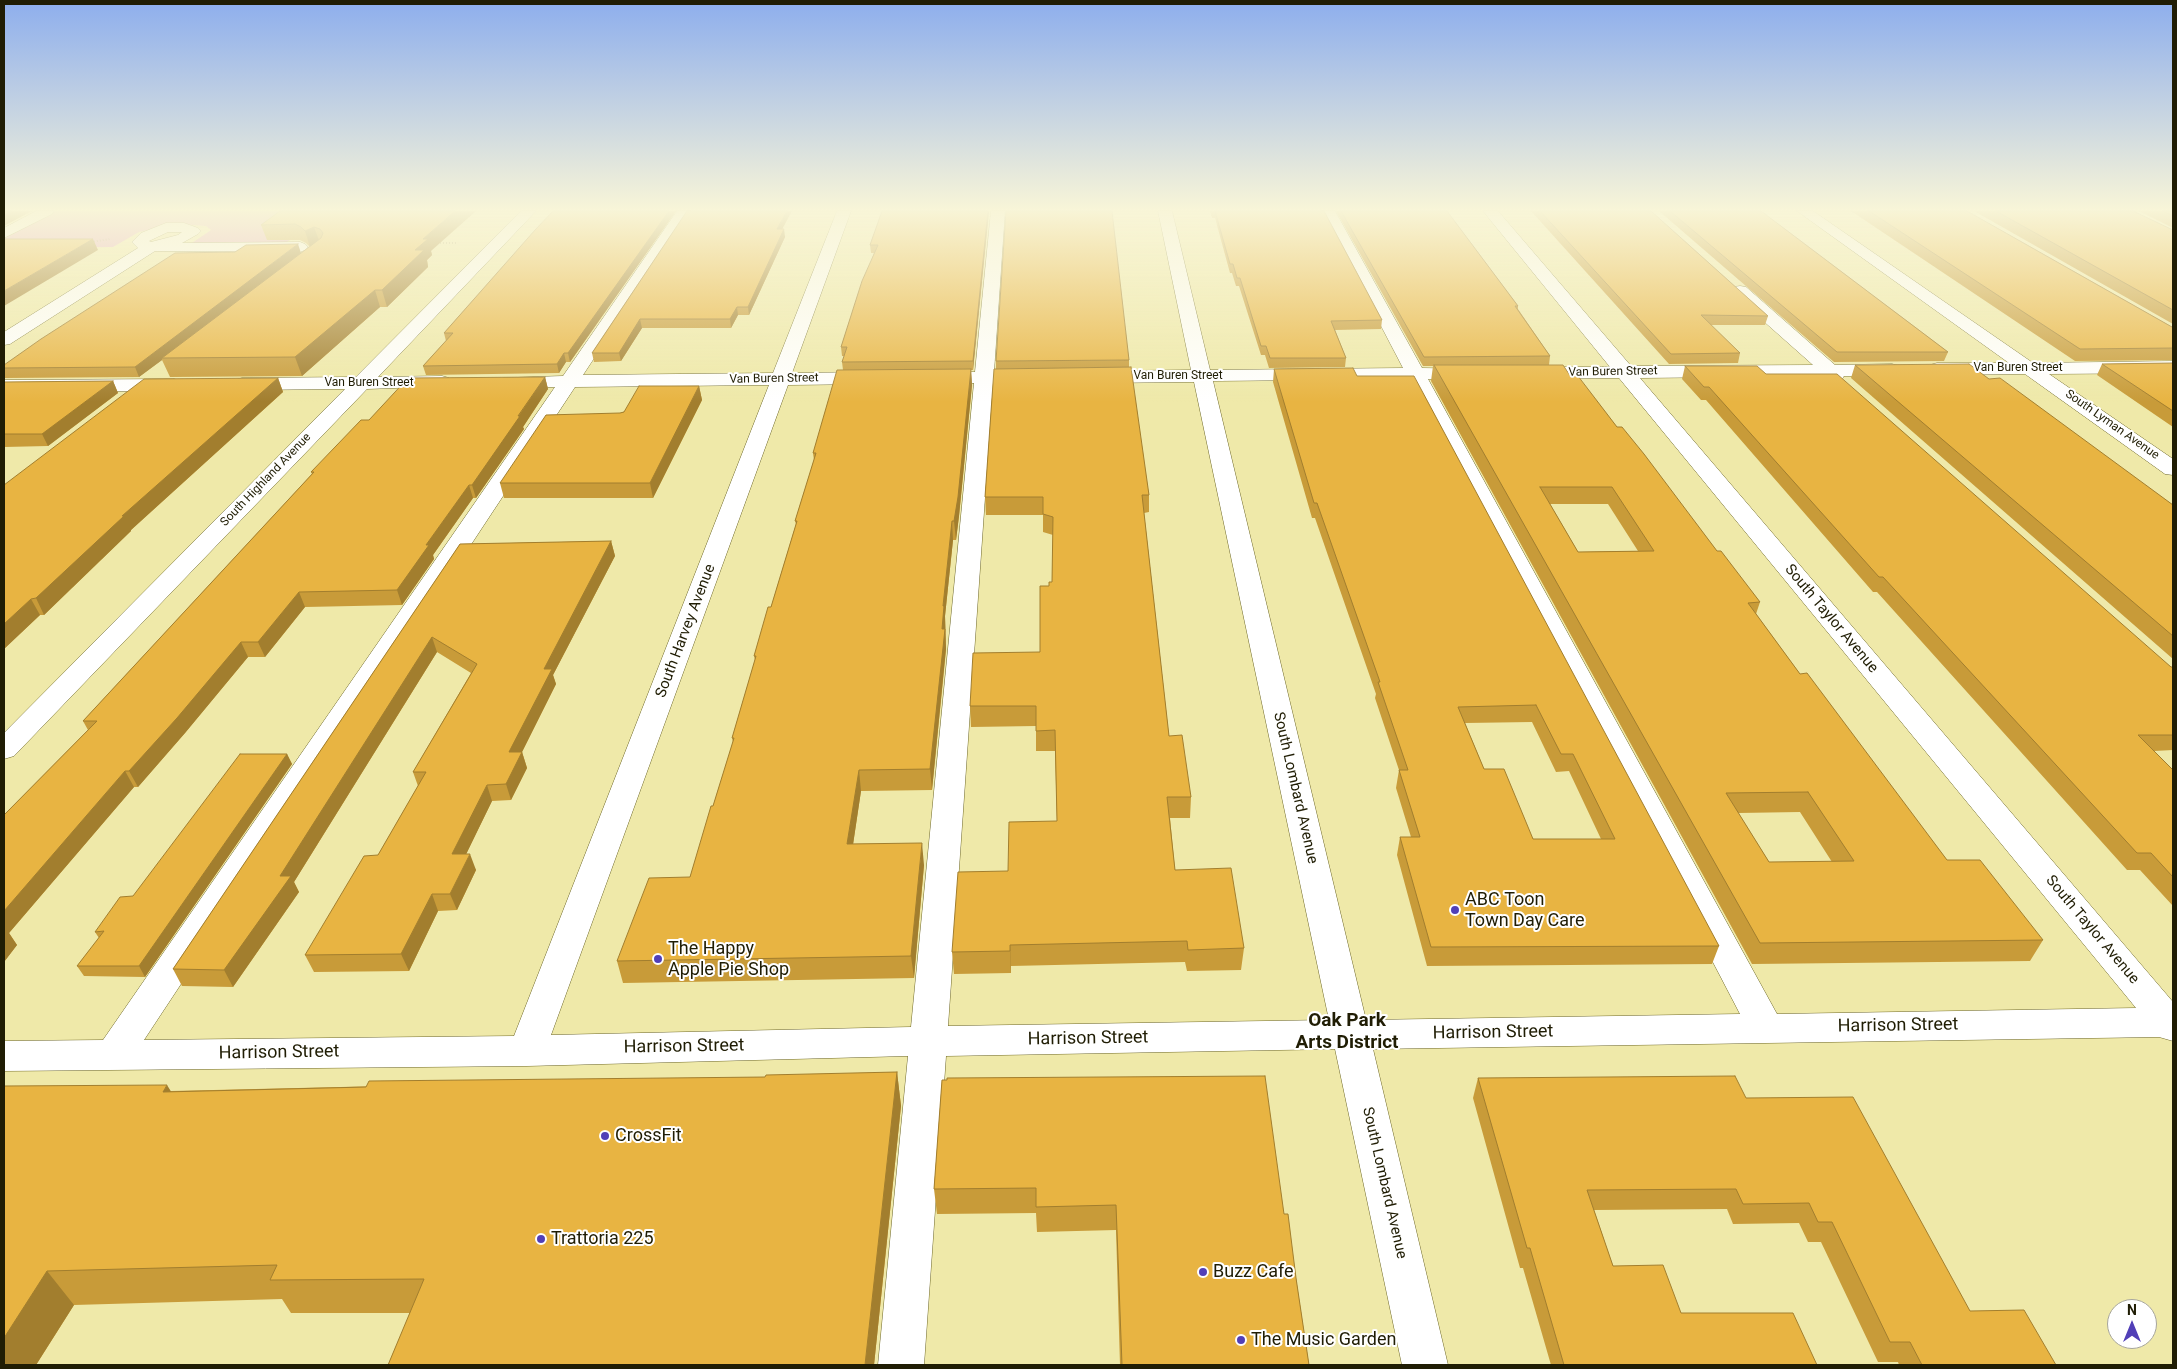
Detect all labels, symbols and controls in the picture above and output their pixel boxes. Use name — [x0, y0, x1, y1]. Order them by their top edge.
street label: Van Buren Street — [1973, 361, 2063, 375]
street label: Van Buren Street — [1568, 364, 1658, 380]
street label: Van Buren Street — [1133, 369, 1223, 383]
street label: Van Buren Street — [729, 371, 819, 387]
street label: Van Buren Street — [324, 376, 414, 390]
street label: South Lyman Avenue — [2062, 387, 2162, 463]
street label: South Highland Avenue — [218, 430, 314, 530]
street label: South Taylor Avenue — [1780, 561, 1882, 677]
street label: South Harvey Avenue — [652, 562, 720, 700]
street label: South Lombard Avenue — [1269, 710, 1321, 866]
street label: South Taylor Avenue — [2041, 872, 2143, 988]
place label: ABC Toon Town Day Care — [1465, 889, 1585, 932]
marker: ABC Toon Town Day Care — [1449, 904, 1461, 916]
place label: The Happy Apple Pie Shop — [668, 938, 789, 981]
marker: The Happy Apple Pie Shop — [652, 953, 664, 965]
district label: Oak Park Arts District — [1296, 1010, 1398, 1054]
street label: Harrison Street — [1837, 1014, 1959, 1038]
street label: Harrison Street — [1432, 1021, 1554, 1045]
street label: Harrison Street — [1027, 1027, 1149, 1051]
street label: Harrison Street — [623, 1035, 745, 1059]
street label: Harrison Street — [218, 1041, 340, 1065]
street label: South Lombard Avenue — [1358, 1105, 1410, 1261]
place label: CrossFit — [615, 1125, 682, 1147]
marker: CrossFit — [599, 1130, 611, 1142]
place label: Trattoria 225 — [551, 1228, 654, 1250]
marker: Trattoria 225 — [535, 1233, 547, 1245]
place label: Buzz Cafe — [1213, 1261, 1294, 1283]
marker: Buzz Cafe — [1197, 1266, 1209, 1278]
north arrow — [2107, 1299, 2157, 1349]
text: N — [2127, 1302, 2137, 1318]
place label: The Music Garden — [1251, 1329, 1396, 1351]
marker: The Music Garden — [1235, 1334, 1247, 1346]

